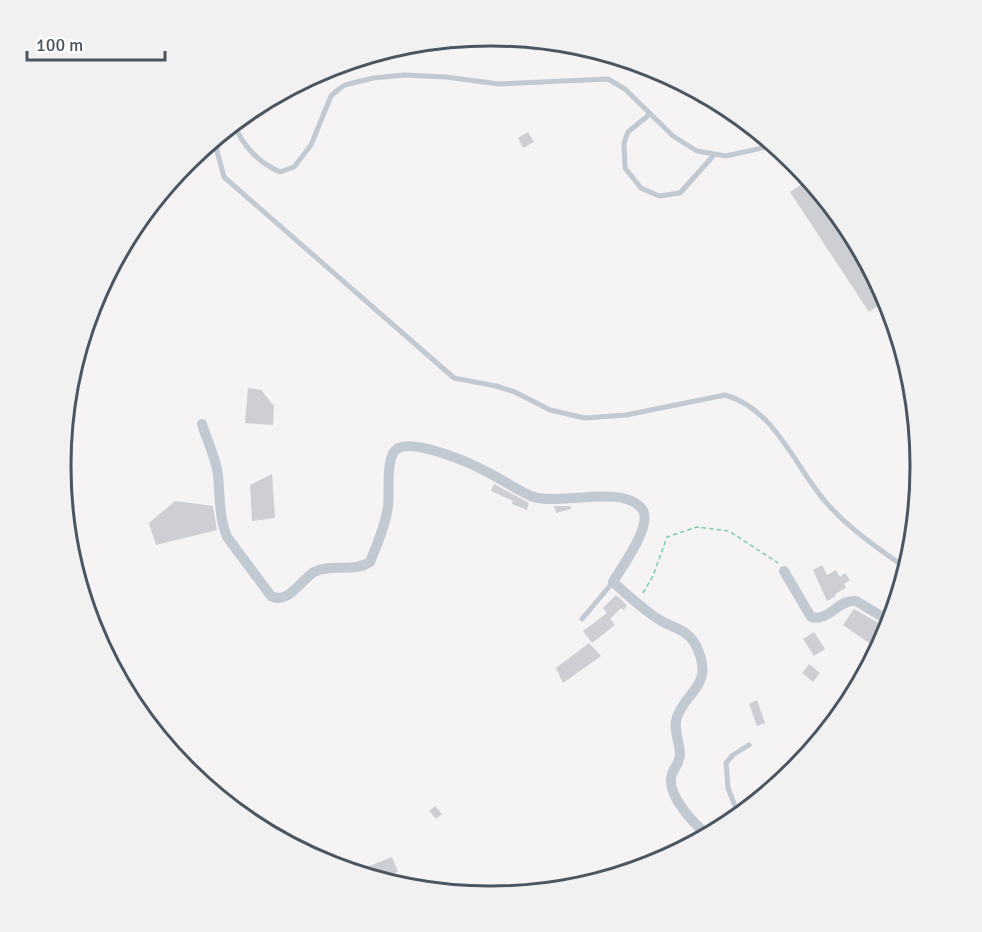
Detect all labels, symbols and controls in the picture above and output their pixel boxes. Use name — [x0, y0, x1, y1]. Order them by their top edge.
scale bar — [27, 24, 165, 62]
text: 100 m — [36, 34, 83, 56]

